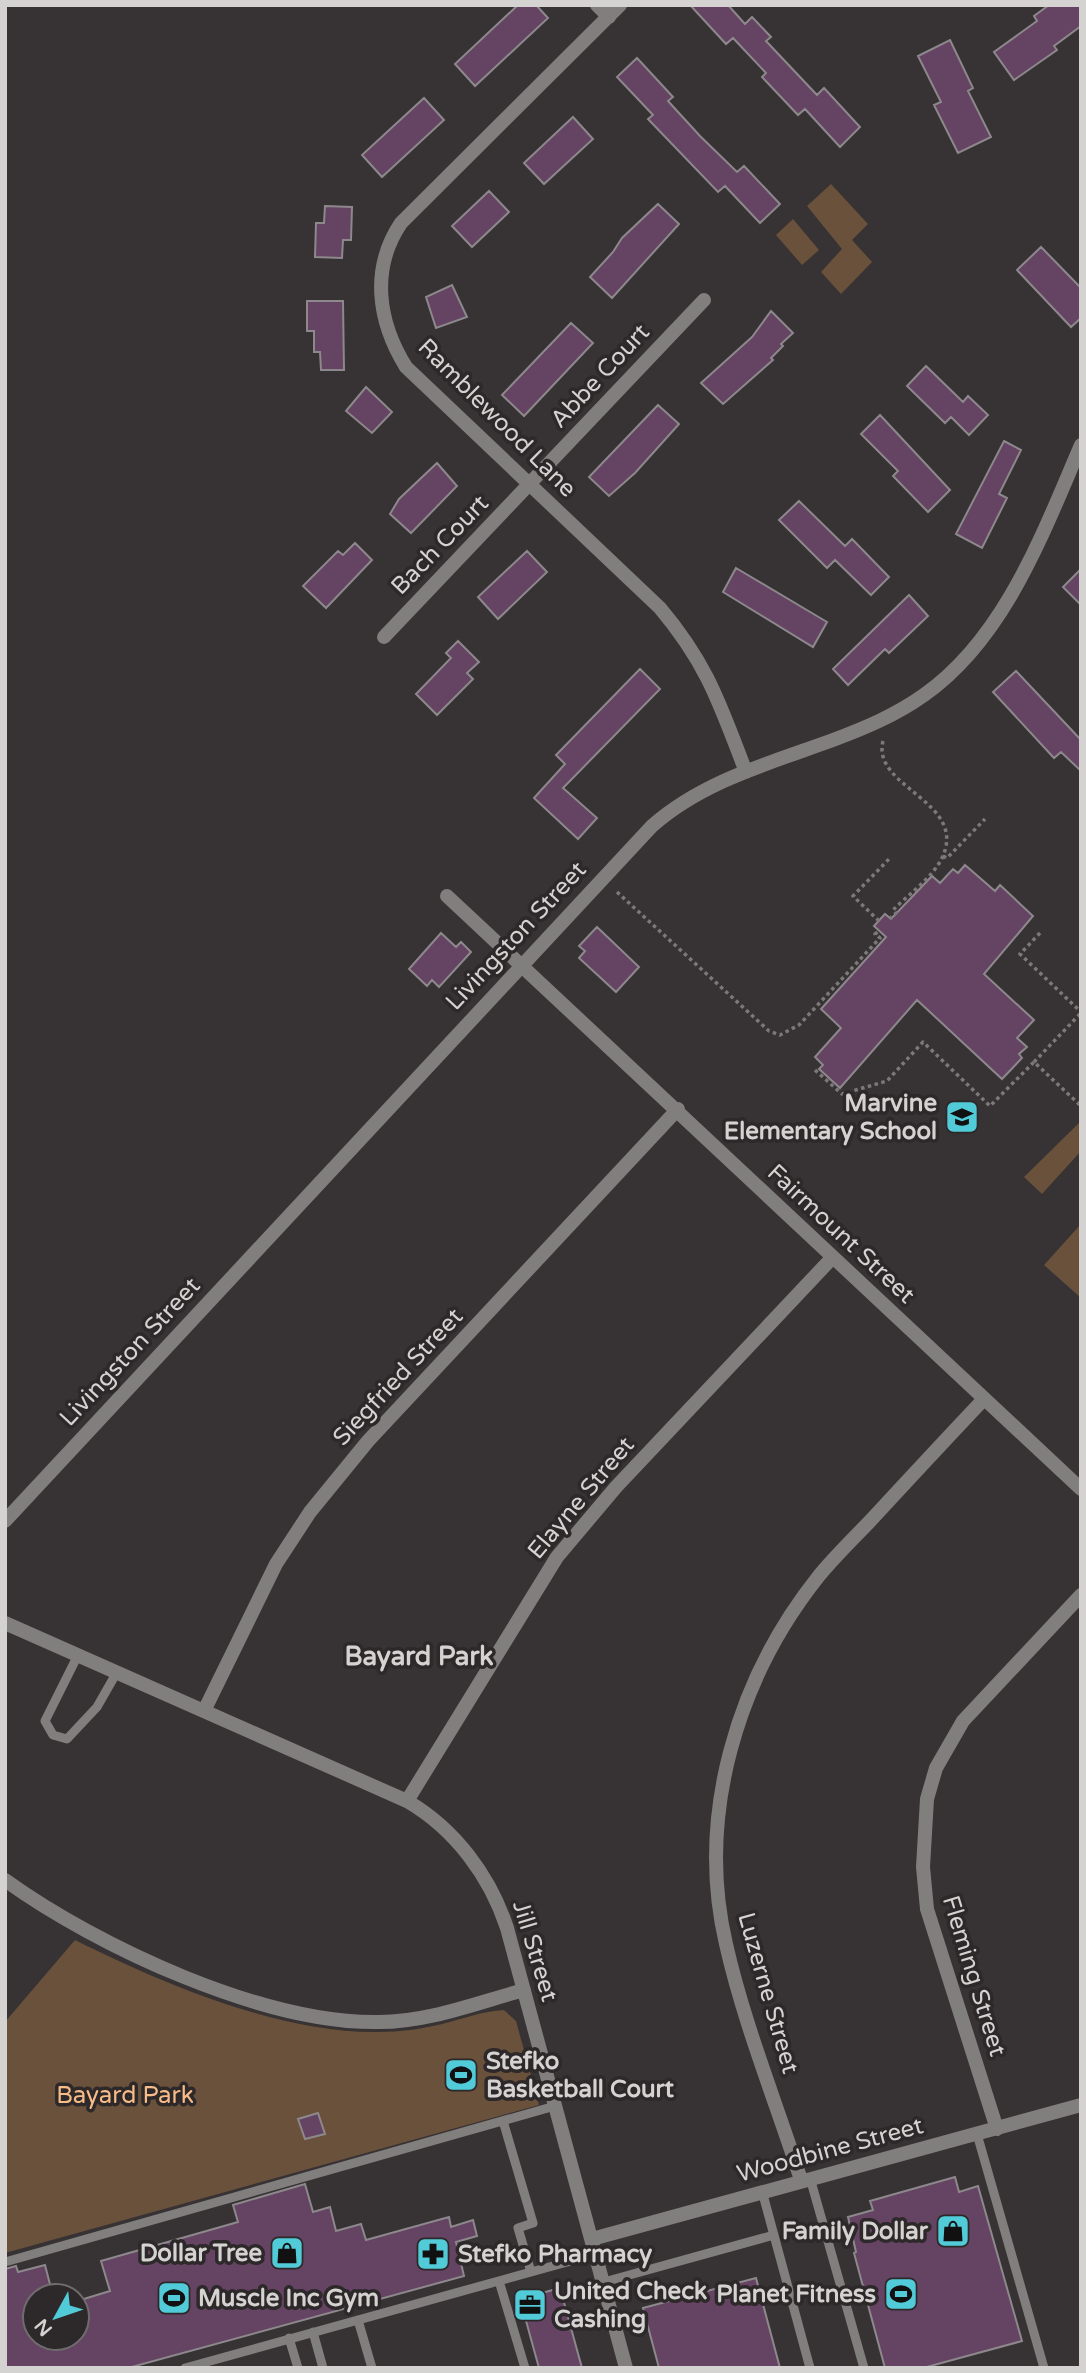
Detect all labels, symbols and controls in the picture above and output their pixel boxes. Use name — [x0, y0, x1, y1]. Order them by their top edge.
street label: Abbe Court — [544, 318, 656, 434]
street label: Ramblewood Lane — [412, 333, 582, 503]
street label: Bach Court — [385, 489, 495, 601]
street label: Livingston Street — [440, 856, 592, 1016]
place label: Marvine Elementary School — [724, 1089, 937, 1146]
school or university icon: Marvine Elementary School — [943, 1098, 981, 1136]
street label: Fairmount Street — [761, 1158, 921, 1310]
street label: Livingston Street — [54, 1272, 206, 1432]
street label: Siegfried Street — [327, 1302, 469, 1452]
street label: Elayne Street — [522, 1431, 640, 1565]
district label: Bayard Park — [344, 1641, 494, 1672]
street label: Fleming Street — [936, 1892, 1012, 2060]
street label: Jill Street — [506, 1897, 564, 2005]
street label: Luzerne Street — [731, 1909, 805, 2077]
place label: Stefko Basketball Court — [486, 2047, 675, 2104]
sports icon: Stefko Basketball Court — [442, 2056, 480, 2094]
park label: Bayard Park — [56, 2081, 194, 2110]
street label: Woodbine Street — [734, 2111, 926, 2189]
shop icon: Family Dollar — [934, 2212, 972, 2250]
place label: Family Dollar — [782, 2217, 929, 2246]
shop icon: Dollar Tree — [268, 2234, 306, 2272]
pharmacy icon: Stefko Pharmacy — [414, 2235, 452, 2273]
place label: Dollar Tree — [140, 2239, 262, 2268]
place label: Stefko Pharmacy — [458, 2240, 652, 2269]
sports icon: Planet Fitness — [882, 2275, 920, 2313]
place label: United Check Cashing — [554, 2277, 707, 2334]
sports icon: Muscle Inc Gym — [155, 2279, 193, 2317]
place label: Planet Fitness — [716, 2280, 876, 2309]
north arrow — [21, 2282, 91, 2352]
place label: Muscle Inc Gym — [198, 2284, 379, 2313]
office icon: United Check Cashing — [511, 2286, 549, 2324]
text: N — [30, 2314, 57, 2340]

